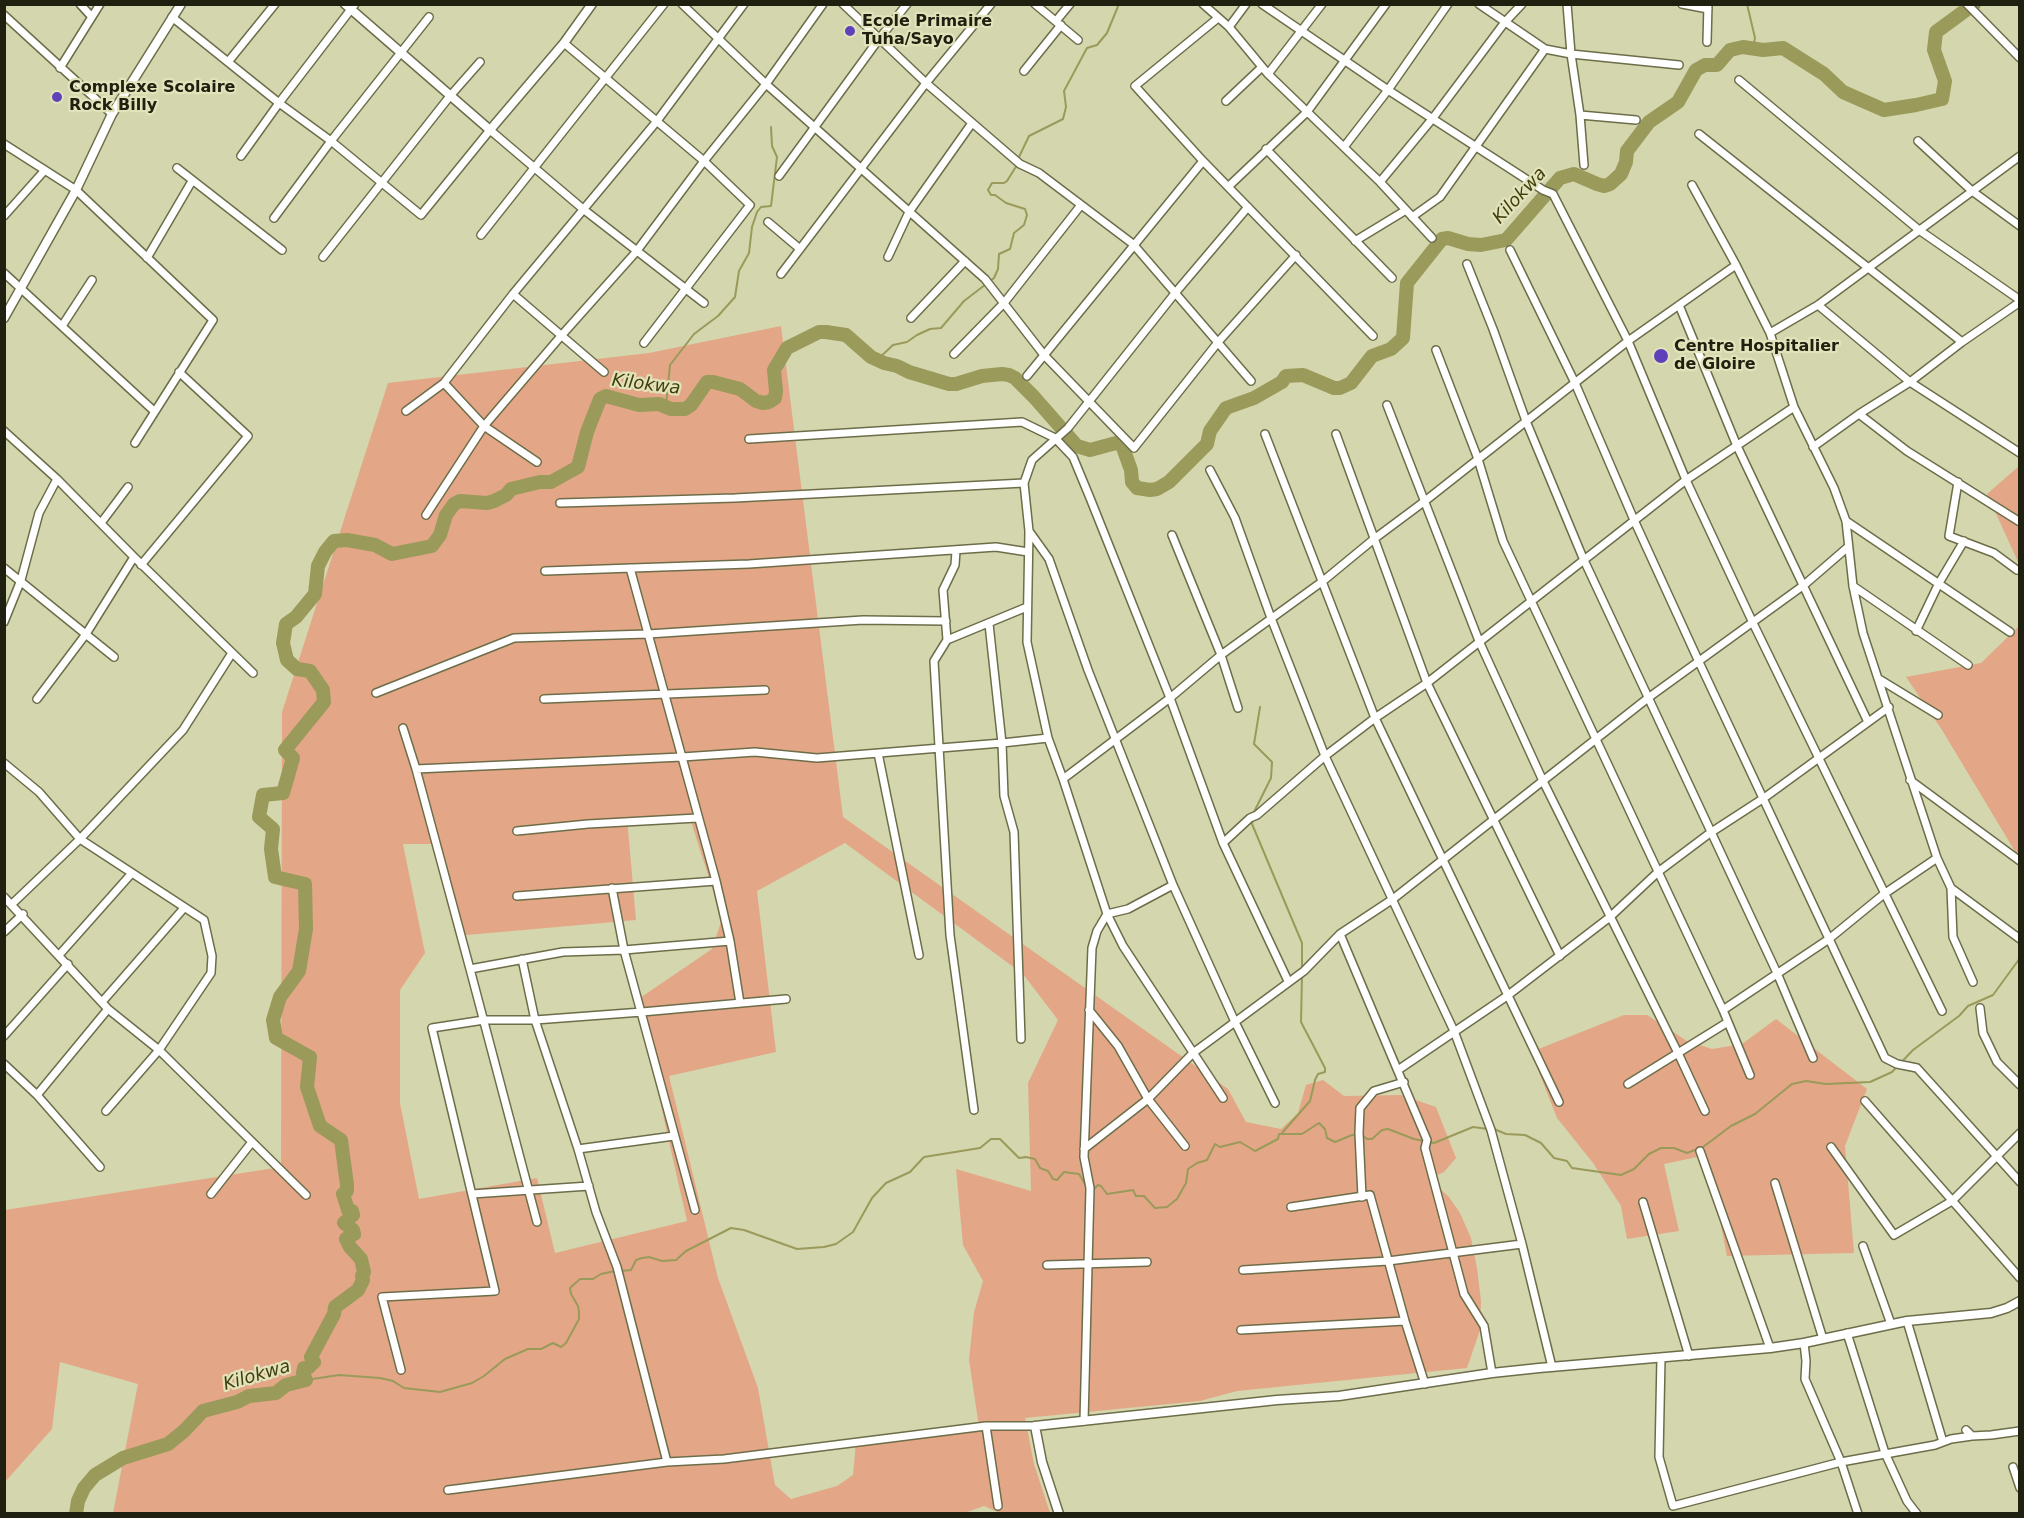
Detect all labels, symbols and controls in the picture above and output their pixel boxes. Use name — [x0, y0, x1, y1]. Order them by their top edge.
place label: Ecole Primaire Tuha/Sayo — [862, 12, 992, 50]
marker: Ecole Primaire Tuha/Sayo — [843, 24, 857, 38]
place label: Complexe Scolaire Rock Billy — [69, 78, 235, 116]
marker: Complexe Scolaire Rock Billy — [50, 90, 64, 104]
water label: Kilokwa — [1489, 163, 1551, 229]
place label: Centre Hospitalier de Gloire — [1674, 337, 1839, 375]
marker: Centre Hospitalier de Gloire — [1652, 347, 1670, 365]
water label: Kilokwa — [610, 370, 682, 400]
water label: Kilokwa — [221, 1356, 293, 1396]

